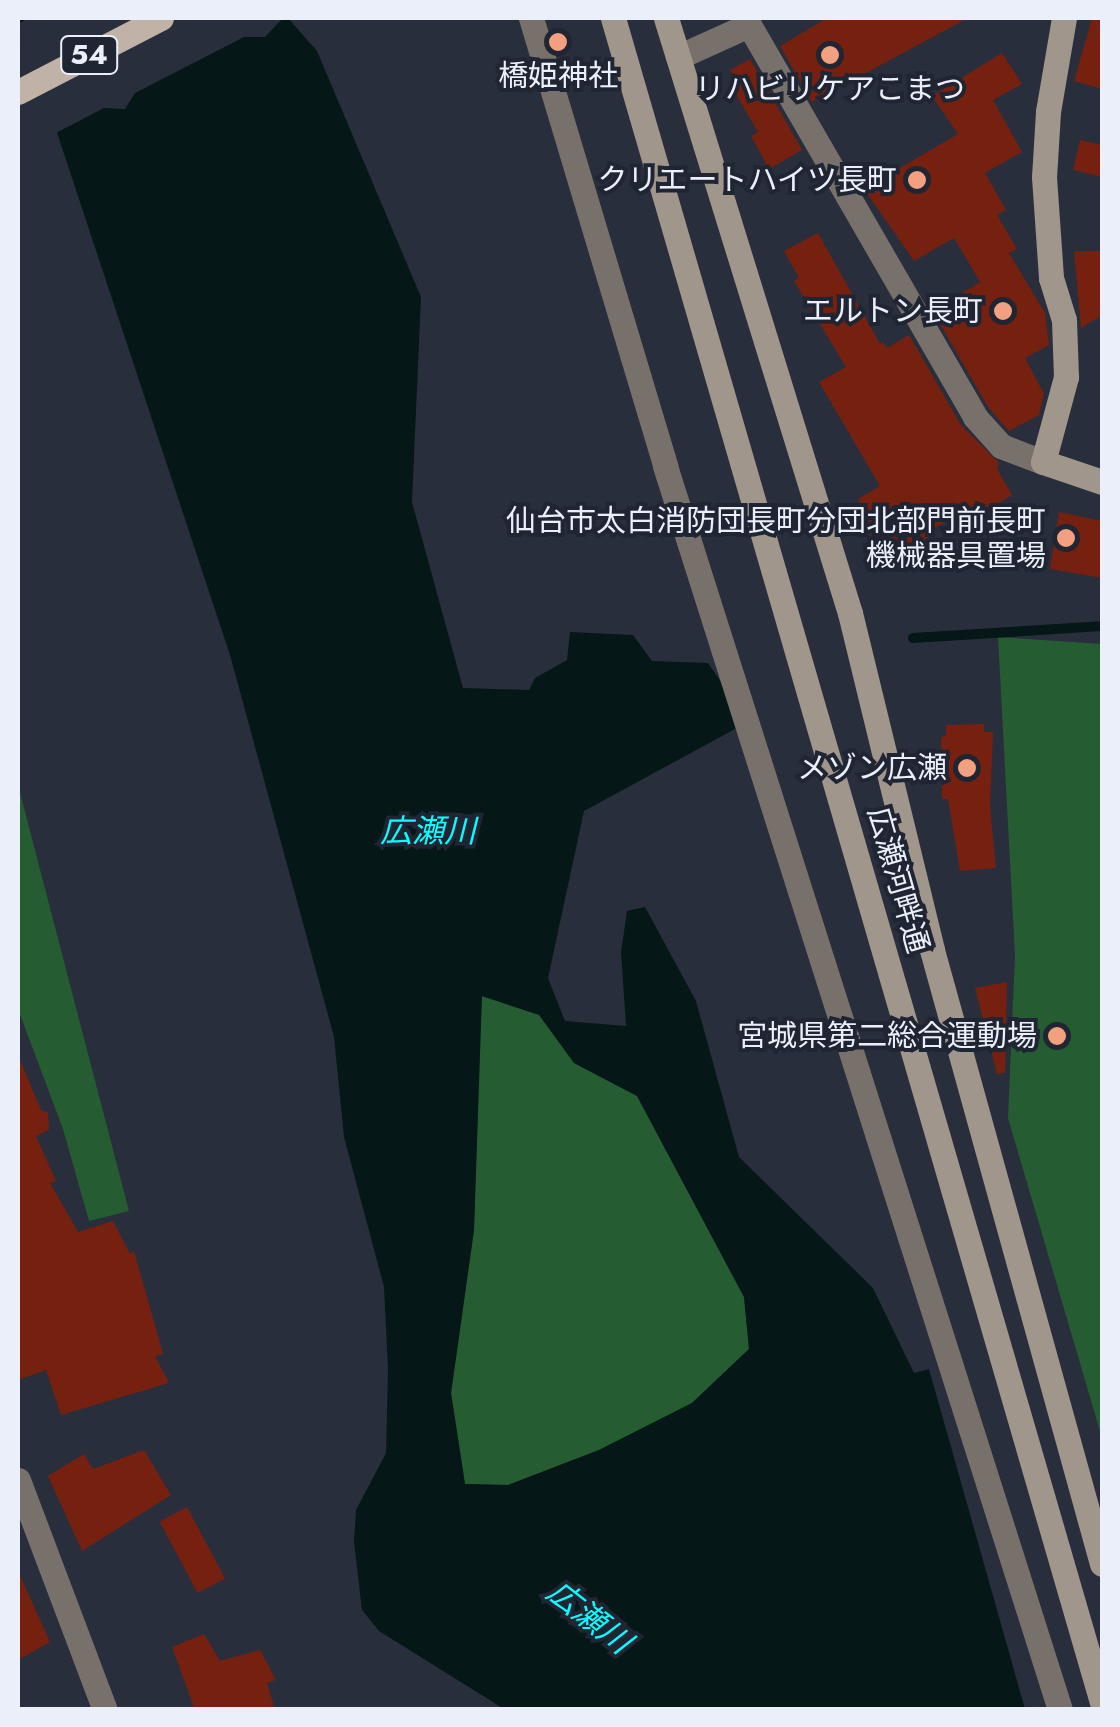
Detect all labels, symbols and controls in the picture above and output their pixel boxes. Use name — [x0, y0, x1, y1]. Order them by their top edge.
marker: 橋姫神社 — [547, 31, 569, 53]
road number: 54 — [59, 32, 119, 78]
marker: リハビリケアこまつ — [819, 44, 841, 66]
place label: 橋姫神社 — [498, 58, 618, 94]
place label: リハビリケアこまつ — [695, 71, 965, 107]
place label: クリエートハイツ長町 — [597, 162, 897, 198]
marker: クリエートハイツ長町 — [906, 169, 928, 191]
place label: エルトン長町 — [803, 293, 983, 329]
marker: エルトン長町 — [992, 300, 1014, 322]
place label: 仙台市太白消防団長町分団北部門前長町 機械器具置場 — [506, 503, 1046, 574]
marker: 仙台市太白消防団長町分団北部門前長町 機械器具置場 — [1055, 527, 1077, 549]
place label: メゾン広瀬 — [797, 750, 947, 786]
marker: メゾン広瀬 — [956, 757, 978, 779]
street label: 広瀬河畔通 — [860, 803, 936, 957]
water label: 広瀬川 — [380, 812, 476, 850]
place label: 宮城県第二総合運動場 — [737, 1018, 1037, 1054]
marker: 宮城県第二総合運動場 — [1046, 1025, 1068, 1047]
water label: 広瀬川 — [539, 1572, 639, 1662]

